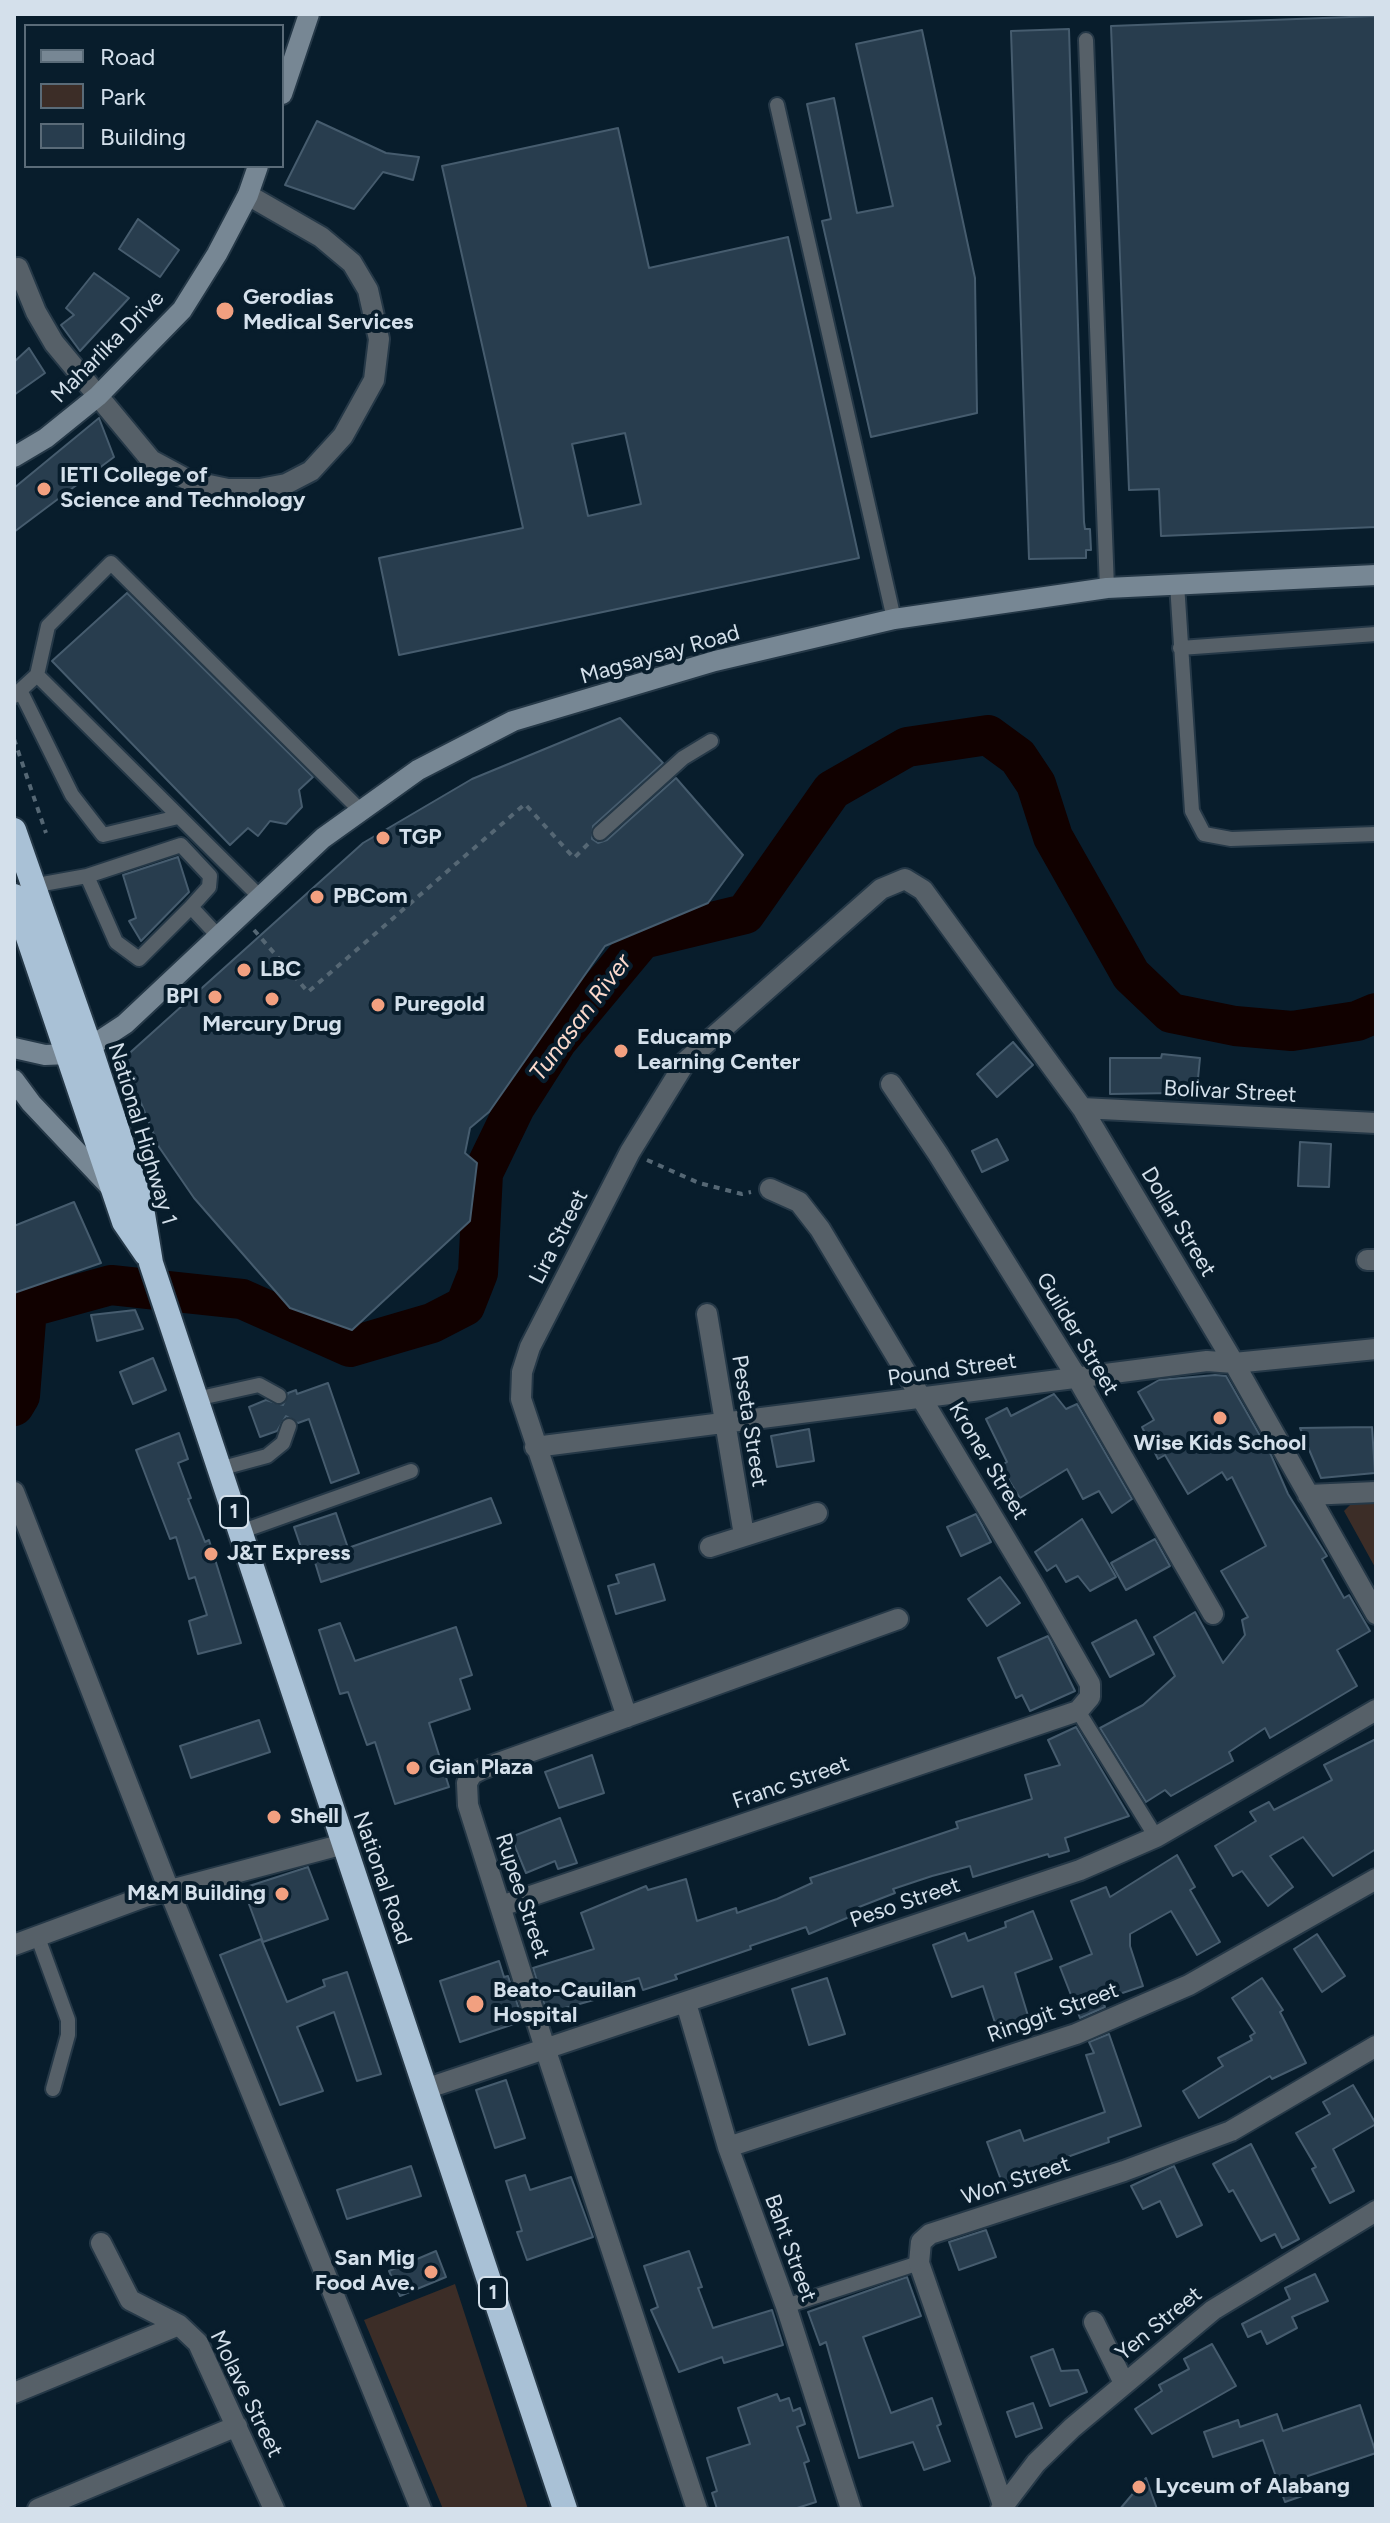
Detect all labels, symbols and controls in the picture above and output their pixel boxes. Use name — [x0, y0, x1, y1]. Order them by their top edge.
legend — [24, 24, 284, 168]
text: Road — [100, 42, 155, 71]
text: Park — [100, 82, 146, 111]
text: Building — [100, 122, 186, 151]
street label: Maharlika Drive — [46, 285, 170, 409]
place label: Gerodias Medical Services — [243, 285, 414, 336]
marker: Gerodias Medical Services — [214, 300, 236, 322]
place label: IETI College of Science and Technology — [60, 463, 305, 514]
marker: IETI College of Science and Technology — [35, 480, 53, 498]
street label: Magsaysay Road — [577, 620, 743, 690]
place label: TGP — [399, 825, 441, 851]
marker: TGP — [374, 829, 392, 847]
place label: PBCom — [333, 884, 408, 910]
marker: PBCom — [308, 888, 326, 906]
water label: Tunasan River — [524, 949, 638, 1087]
place label: LBC — [260, 957, 301, 983]
marker: LBC — [235, 961, 253, 979]
place label: BPI — [166, 984, 199, 1010]
marker: BPI — [206, 988, 224, 1006]
marker: Mercury Drug — [263, 990, 281, 1008]
place label: Puregold — [394, 992, 485, 1018]
marker: Puregold — [369, 996, 387, 1014]
place label: Mercury Drug — [202, 1012, 342, 1038]
place label: Educamp Learning Center — [637, 1025, 800, 1076]
street label: National Highway 1 — [102, 1040, 182, 1228]
marker: Educamp Learning Center — [612, 1042, 630, 1060]
street label: Bolivar Street — [1163, 1075, 1297, 1109]
street label: Dollar Street — [1135, 1162, 1221, 1282]
street label: Lira Street — [524, 1185, 594, 1289]
street label: Guilder Street — [1030, 1268, 1124, 1400]
street label: Pound Street — [886, 1348, 1018, 1392]
street label: Peseta Street — [726, 1353, 772, 1489]
street label: Kroner Street — [943, 1397, 1033, 1525]
marker: Wise Kids School — [1211, 1409, 1229, 1427]
place label: Wise Kids School — [1134, 1431, 1306, 1457]
road number: 1 — [220, 1496, 248, 1528]
place label: J&T Express — [227, 1541, 350, 1567]
marker: J&T Express — [202, 1545, 220, 1563]
street label: Franc Street — [729, 1751, 853, 1815]
place label: Gian Plaza — [429, 1755, 533, 1781]
marker: Gian Plaza — [404, 1759, 422, 1777]
place label: Shell — [290, 1804, 339, 1830]
marker: Shell — [265, 1808, 283, 1826]
street label: National Road — [347, 1808, 417, 1948]
street label: Rupee Street — [489, 1830, 555, 1962]
street label: Peso Street — [847, 1872, 963, 1934]
place label: M&M Building — [127, 1881, 266, 1907]
marker: M&M Building — [273, 1885, 291, 1903]
street label: Ringgit Street — [984, 1977, 1122, 2049]
place label: Beato-Cauilan Hospital — [493, 1978, 636, 2030]
marker: Beato-Cauilan Hospital — [464, 1993, 486, 2015]
street label: Won Street — [959, 2151, 1073, 2211]
street label: Baht Street — [758, 2191, 822, 2305]
place label: San Mig Food Ave. — [315, 2246, 415, 2298]
marker: San Mig Food Ave. — [422, 2263, 440, 2281]
road number: 1 — [479, 2277, 507, 2309]
street label: Yen Street — [1111, 2281, 1207, 2367]
street label: Molave Street — [204, 2326, 288, 2462]
place label: Lyceum of Alabang — [1155, 2474, 1350, 2500]
marker: Lyceum of Alabang — [1130, 2478, 1148, 2496]

